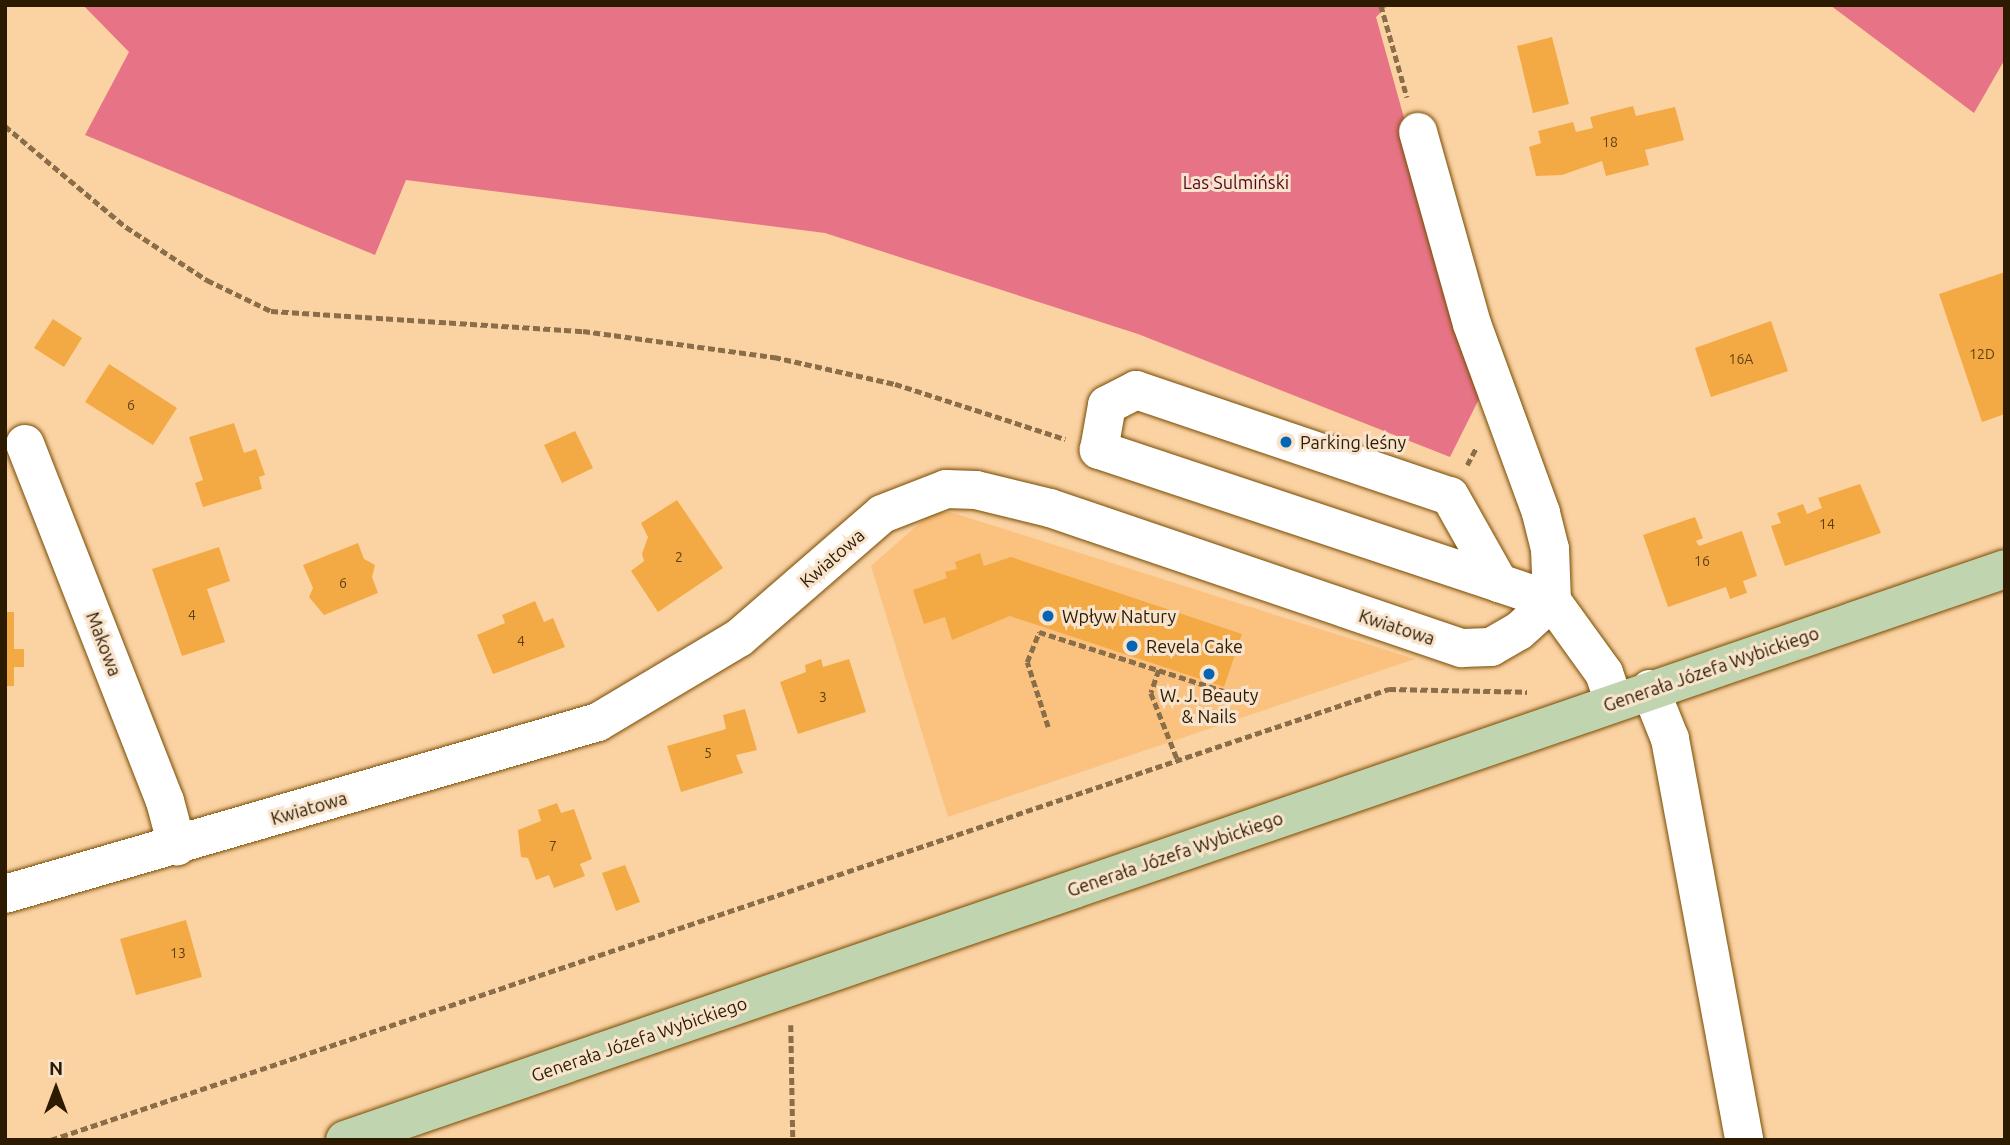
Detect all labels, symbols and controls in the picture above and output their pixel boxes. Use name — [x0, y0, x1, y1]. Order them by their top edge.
house number: 18 — [1602, 134, 1618, 150]
park label: Las Sulmiński — [1183, 171, 1289, 193]
house number: 12D — [1969, 346, 1995, 362]
house number: 16A — [1729, 351, 1753, 367]
house number: 6 — [127, 397, 135, 413]
place label: Parking leśny — [1300, 431, 1406, 453]
marker: Parking leśny — [1278, 434, 1294, 450]
house number: 14 — [1819, 516, 1835, 532]
street label: Kwiatowa — [795, 524, 869, 592]
house number: 2 — [675, 549, 683, 565]
house number: 16 — [1694, 553, 1710, 569]
house number: 6 — [339, 575, 347, 591]
place label: Wpływ Natury — [1062, 605, 1176, 627]
street label: Kwiatowa — [1356, 605, 1438, 649]
house number: 4 — [188, 607, 196, 623]
marker: Wpływ Natury — [1040, 608, 1056, 624]
street label: Makowa — [82, 609, 126, 679]
street label: Generała Józefa Wybickiego — [1600, 622, 1822, 716]
house number: 4 — [517, 633, 525, 649]
place label: Revela Cake — [1146, 635, 1243, 657]
marker: Revela Cake — [1124, 638, 1140, 654]
marker: W. J. Beauty & Nails — [1201, 666, 1217, 682]
place label: W. J. Beauty & Nails — [1160, 685, 1258, 728]
house number: 3 — [819, 689, 827, 705]
house number: 5 — [704, 745, 712, 761]
street label: Kwiatowa — [268, 787, 350, 829]
street label: Generała Józefa Wybickiego — [1064, 807, 1286, 901]
house number: 7 — [549, 838, 557, 854]
house number: 13 — [170, 945, 186, 961]
street label: Generała Józefa Wybickiego — [528, 992, 750, 1086]
north arrow — [21, 1054, 91, 1124]
text: N — [49, 1057, 63, 1079]

